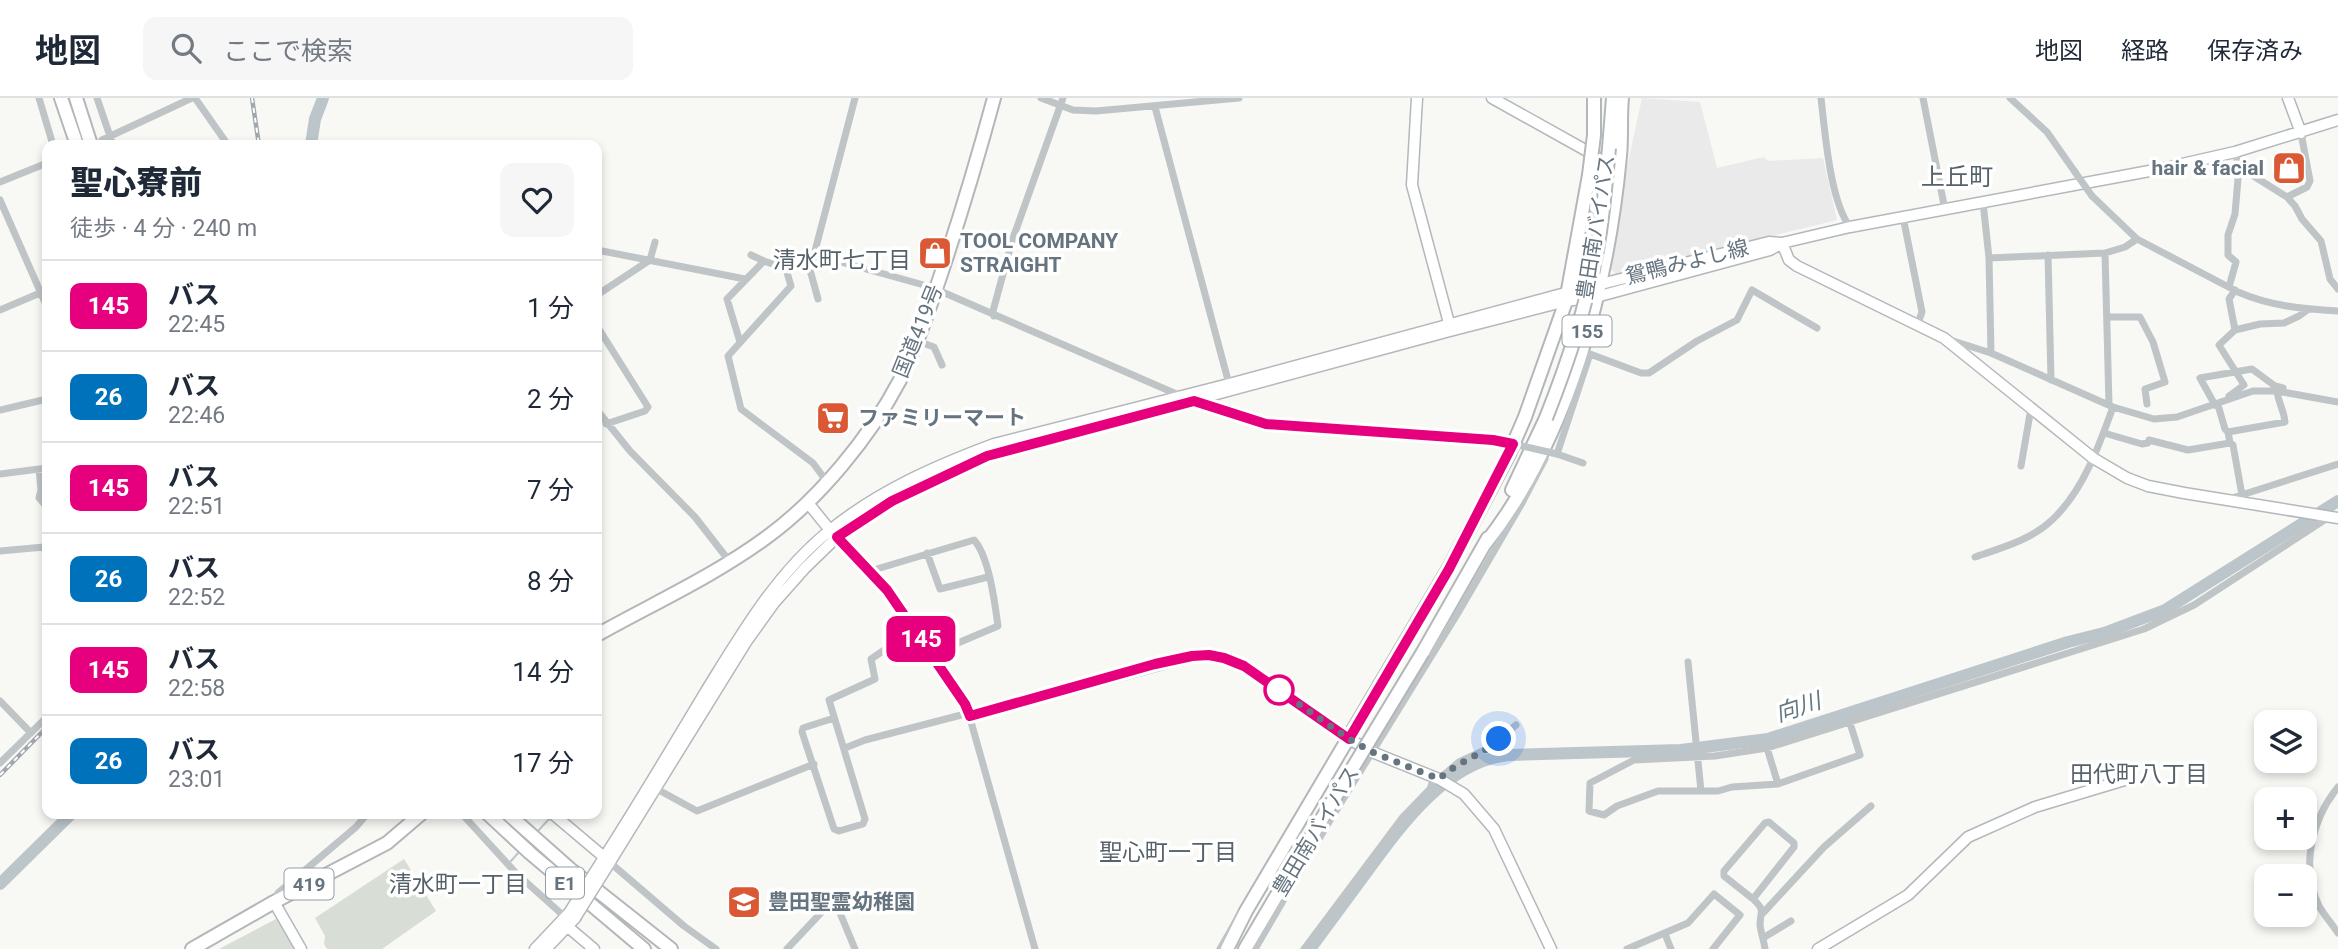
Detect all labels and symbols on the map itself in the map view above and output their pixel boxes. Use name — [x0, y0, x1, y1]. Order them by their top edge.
shop icon: hair & facial — [2270, 149, 2308, 187]
street label: 豊田南バイパス — [1573, 153, 1619, 301]
place label: hair & facial — [2151, 156, 2264, 180]
district label: 上丘町 — [1921, 163, 1993, 191]
place label: TOOL COMPANY STRAIGHT — [960, 229, 1118, 277]
shop icon: TOOL COMPANY STRAIGHT — [916, 234, 954, 272]
street label: 鴛鴨みよし線 — [1623, 235, 1751, 289]
district label: 清水町七丁目 — [773, 247, 911, 274]
street label: 国道419号 — [888, 281, 948, 381]
road number: 155 — [1562, 316, 1612, 346]
supermarket icon: ファミリーマート — [814, 399, 852, 437]
place label: ファミリーマート — [858, 406, 1026, 430]
line badge: 145 — [881, 616, 961, 662]
unlabelled marker — [1264, 675, 1294, 705]
water label: 向川 — [1772, 687, 1827, 727]
your location — [1481, 721, 1516, 756]
district label: 田代町八丁目 — [2070, 761, 2208, 788]
street label: 豊田南バイパス — [1268, 762, 1364, 900]
district label: 聖心町一丁目 — [1099, 839, 1237, 866]
road number: E1 — [546, 868, 584, 898]
road number: 419 — [284, 869, 334, 900]
district label: 清水町一丁目 — [389, 871, 527, 898]
school or university icon: 豊田聖霊幼稚園 — [725, 883, 763, 921]
place label: 豊田聖霊幼稚園 — [768, 890, 915, 914]

